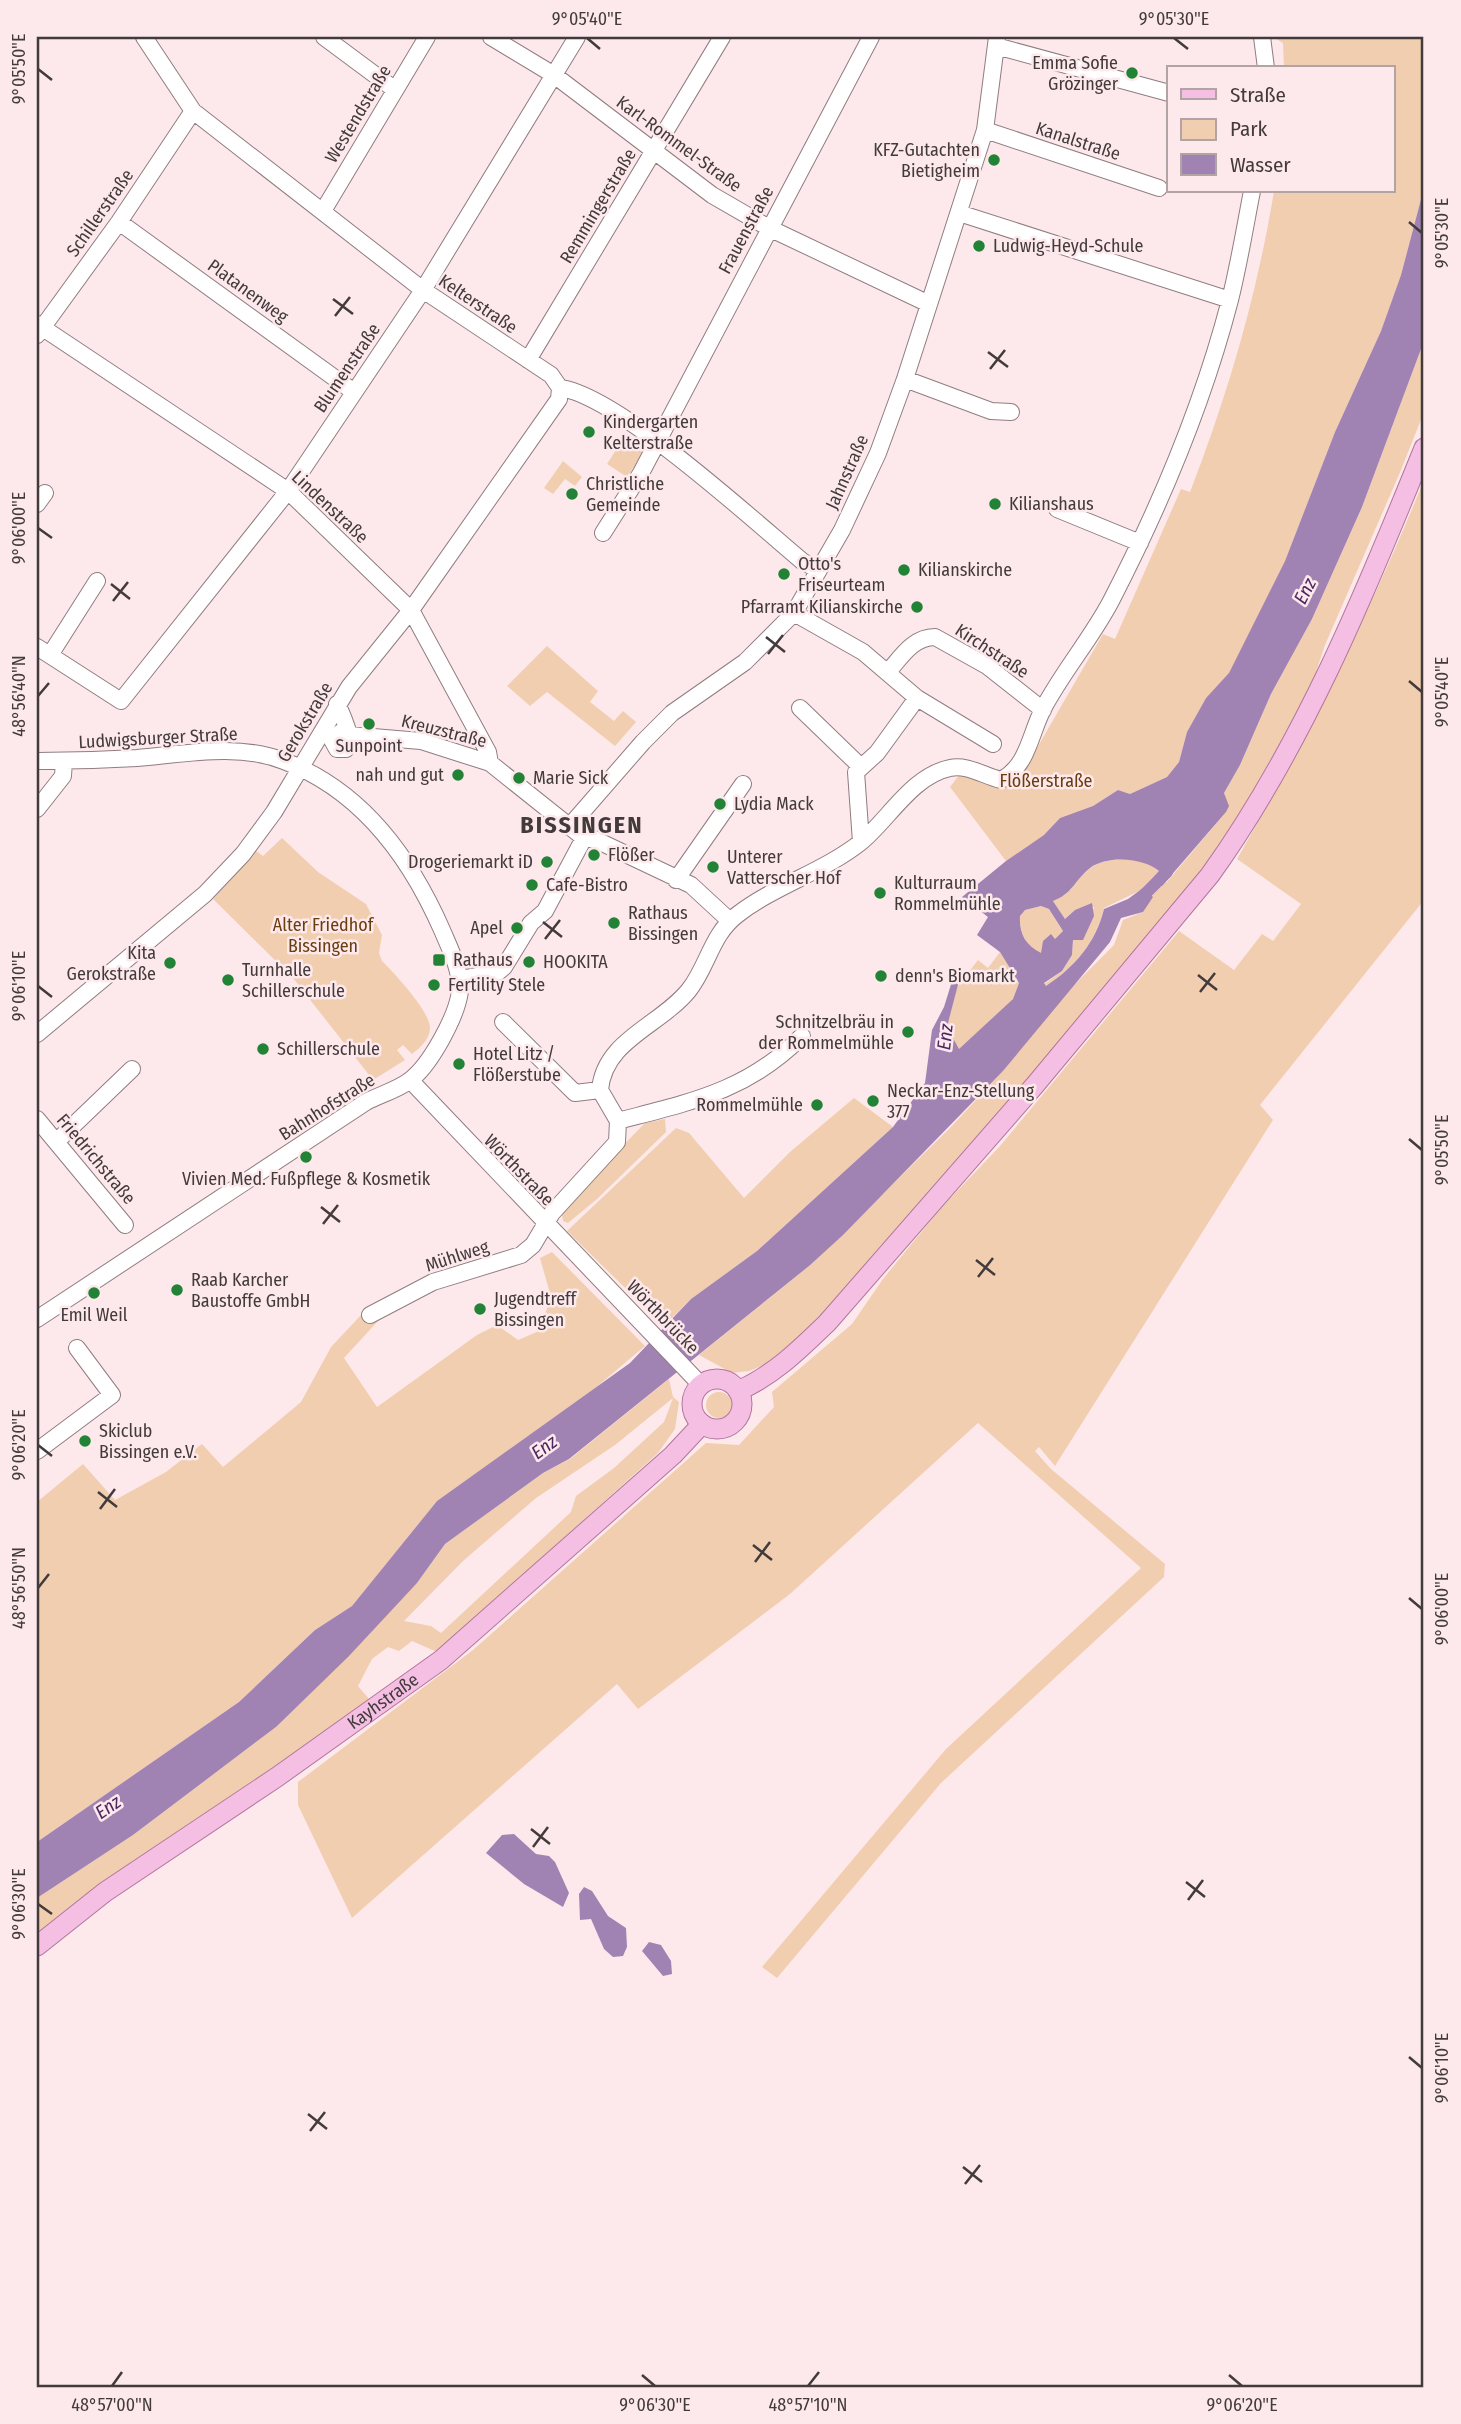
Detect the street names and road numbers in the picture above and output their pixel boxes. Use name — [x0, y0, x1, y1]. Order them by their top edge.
street label: Westendstraße — [320, 61, 396, 167]
street label: Karl-Rommel-Straße — [612, 91, 746, 197]
street label: Kanalstraße — [1033, 117, 1123, 165]
street label: Remmingerstraße — [555, 145, 641, 267]
street label: Schillerstraße — [62, 165, 138, 261]
street label: Frauenstraße — [714, 182, 778, 278]
street label: Platanenweg — [203, 254, 293, 328]
street label: Kelterstraße — [435, 270, 522, 338]
street label: Blumenstraße — [309, 319, 385, 417]
street label: Jahnstraße — [821, 431, 873, 513]
street label: Lindenstraße — [287, 466, 373, 548]
street label: Kirchstraße — [951, 619, 1033, 683]
street label: Gerokstraße — [273, 678, 338, 766]
street label: Kreuzstraße — [399, 710, 489, 752]
street label: Ludwigsburger Straße — [78, 723, 238, 753]
street label: Bahnhofstraße — [275, 1069, 379, 1145]
street label: Friedrichstraße — [52, 1109, 140, 1209]
street label: Wörthstraße — [479, 1130, 559, 1210]
street label: Mühlweg — [422, 1235, 492, 1277]
street label: Wörthbrücke — [622, 1275, 704, 1359]
street label: Kayhstraße — [343, 1668, 423, 1734]

